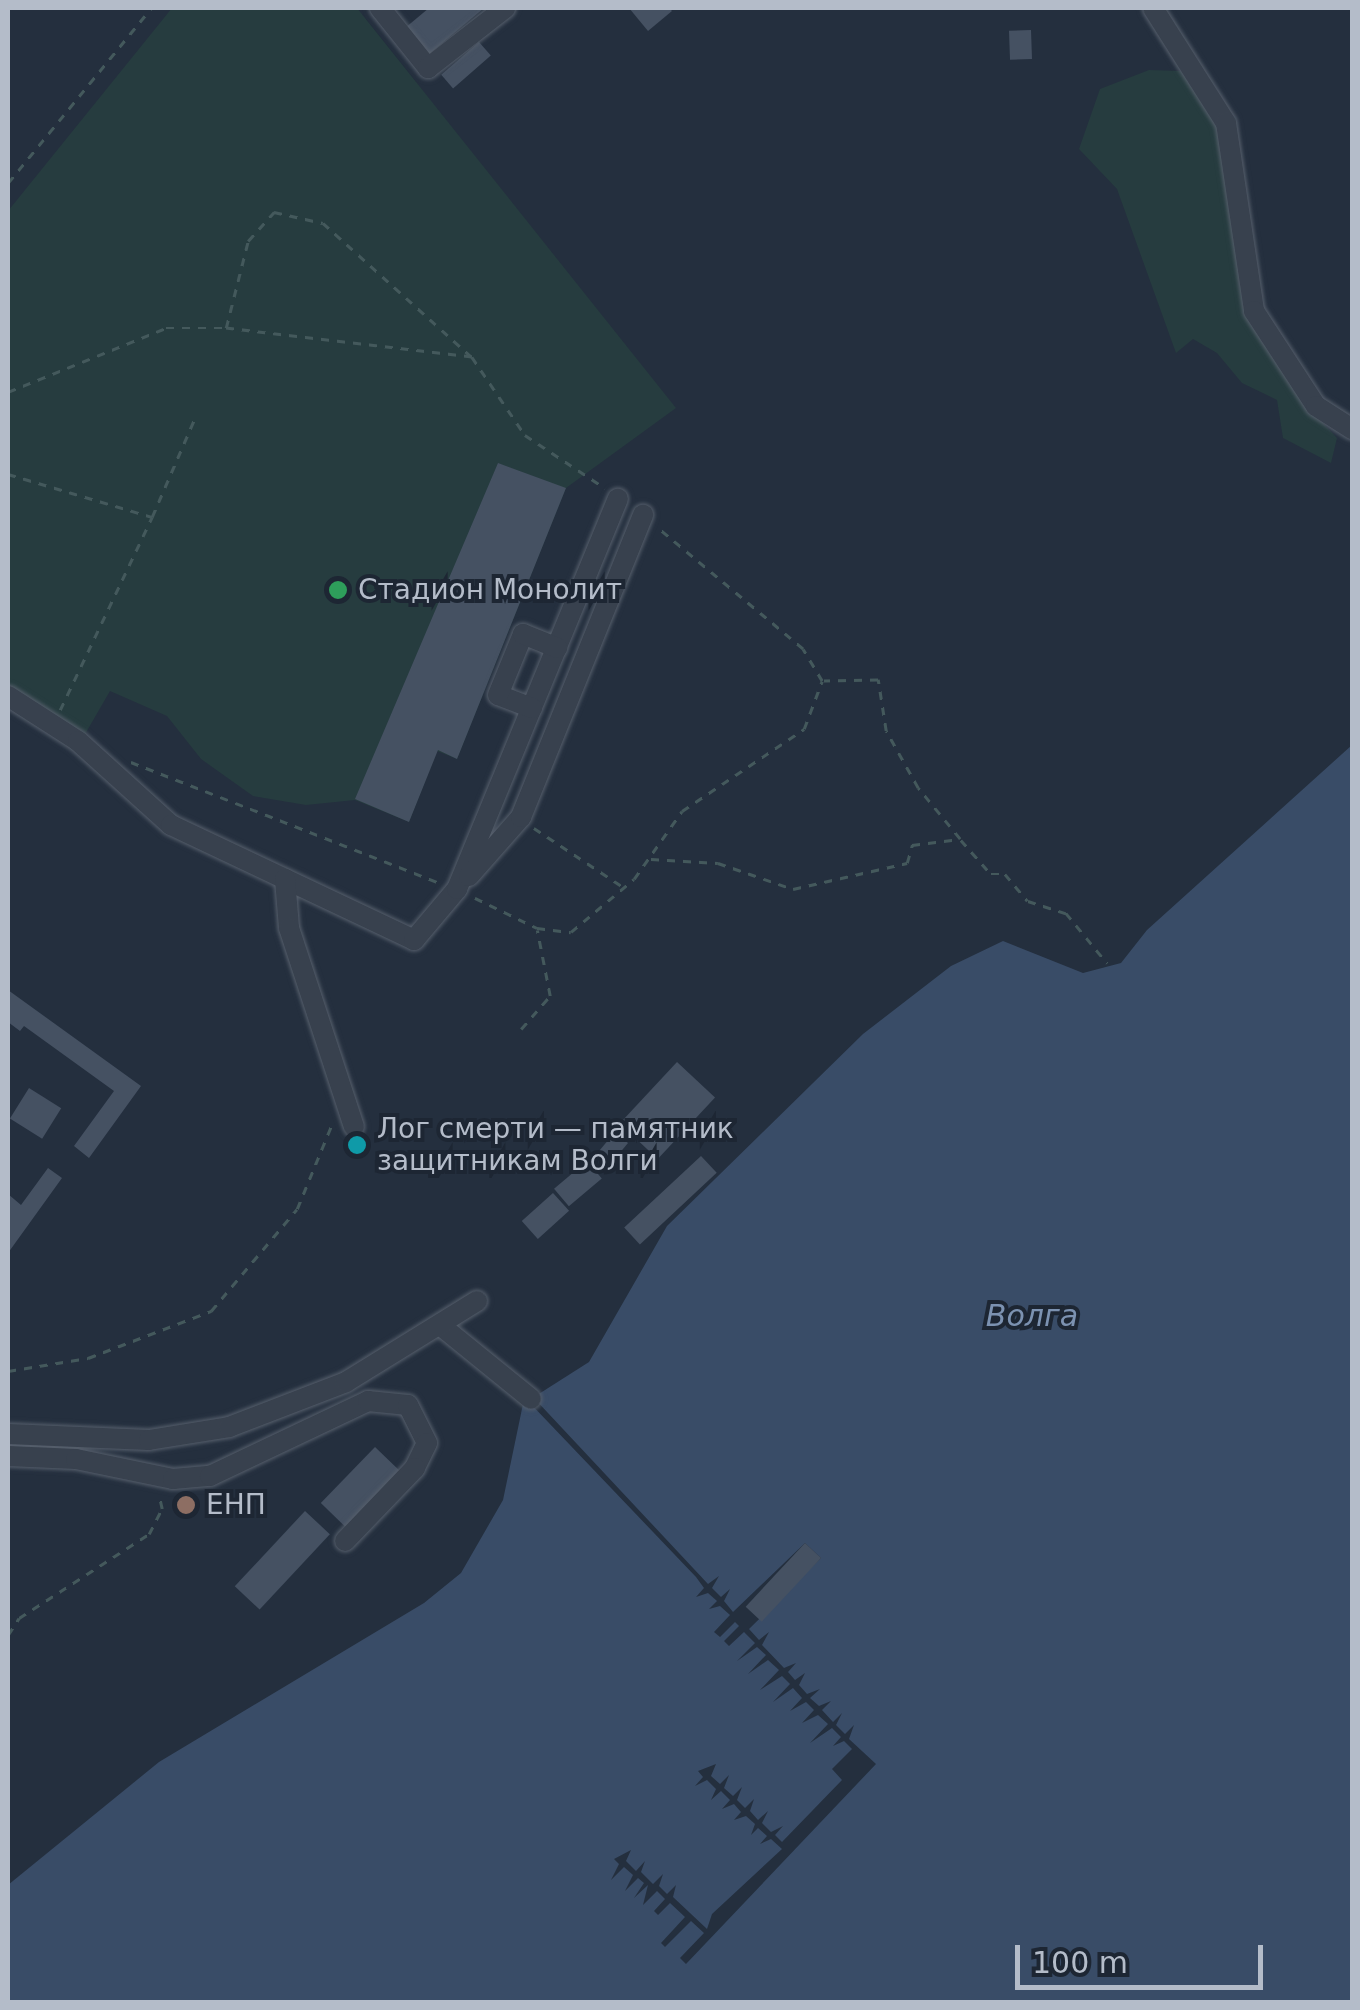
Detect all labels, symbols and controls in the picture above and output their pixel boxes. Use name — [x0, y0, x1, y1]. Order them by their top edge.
place label: Стадион Монолит — [358, 573, 622, 607]
marker: Стадион Монолит — [327, 579, 349, 601]
place label: Лог смерти — памятник защитникам Волги — [377, 1112, 734, 1178]
marker: Лог смерти — памятник защитникам Волги — [346, 1134, 368, 1156]
water label: Волга — [986, 1298, 1078, 1334]
place label: ЕНП — [206, 1488, 266, 1522]
marker: ЕНП — [175, 1494, 197, 1516]
scale bar — [1020, 1925, 1268, 1987]
text: 100 m — [1032, 1945, 1128, 1980]

